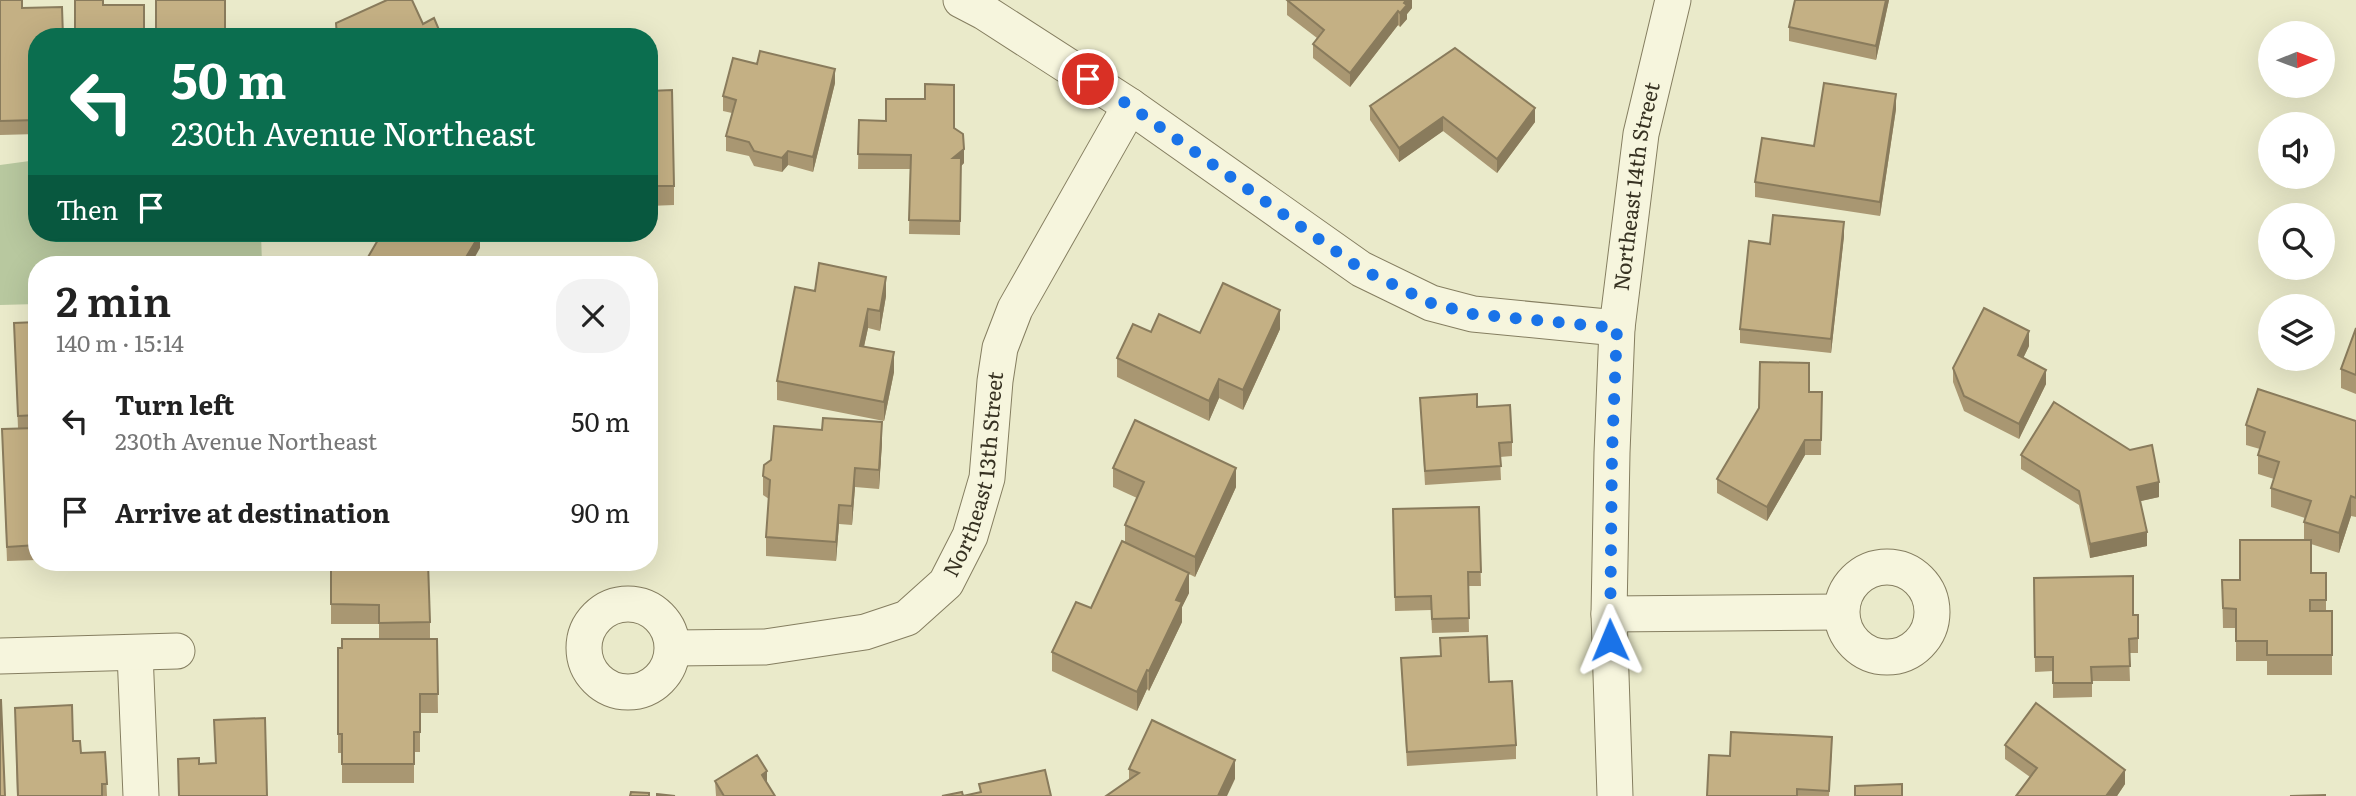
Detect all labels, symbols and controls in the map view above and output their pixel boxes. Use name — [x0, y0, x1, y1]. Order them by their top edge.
north arrow — [2258, 21, 2334, 98]
map controls — [2258, 21, 2335, 371]
text: 50 m — [171, 41, 287, 114]
pin — [1058, 49, 1118, 109]
icon: left — [56, 56, 147, 147]
icon: arrive — [1069, 60, 1107, 98]
street label: Northeast 14th Street — [1604, 78, 1666, 293]
text: 230th Avenue Northeast — [171, 108, 536, 156]
button: sound — [2258, 112, 2335, 189]
text: Then — [56, 189, 118, 228]
icon: arrive — [132, 189, 170, 227]
button: search — [2258, 203, 2335, 280]
text: 2 min — [56, 268, 171, 330]
button: close — [556, 279, 630, 353]
button: layers — [2258, 294, 2335, 371]
text: 140 m · 15:14 — [56, 325, 184, 359]
street label: Northeast 13th Street — [934, 368, 1009, 581]
text: Turn left — [115, 384, 234, 423]
text: 50 m — [571, 401, 630, 440]
icon: left — [56, 402, 94, 440]
text: 230th Avenue Northeast — [115, 423, 377, 457]
text: Arrive at destination — [115, 492, 390, 531]
text: 90 m — [571, 492, 630, 531]
icon: arrive — [56, 493, 94, 531]
position arrow — [1573, 603, 1647, 677]

